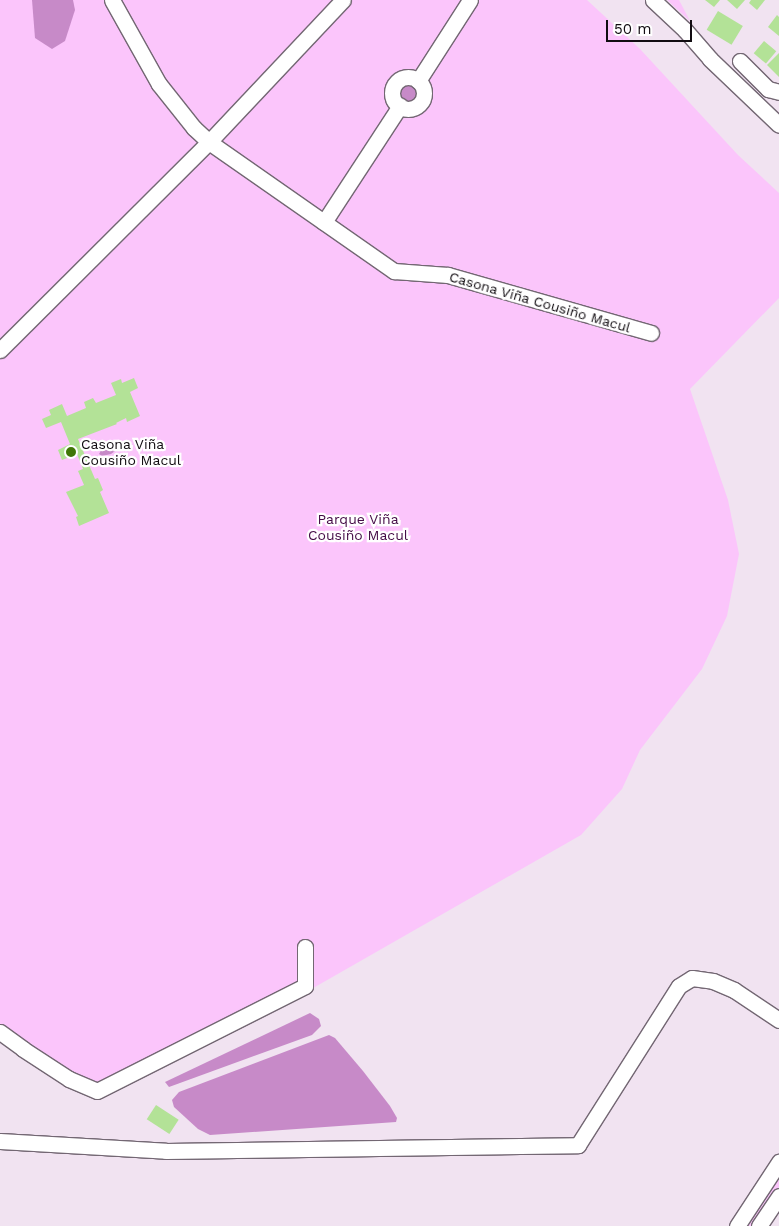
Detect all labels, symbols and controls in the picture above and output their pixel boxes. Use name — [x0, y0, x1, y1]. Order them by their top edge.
scale bar — [609, 10, 695, 42]
text: 50 m — [614, 20, 651, 38]
street label: Casona Viña Cousiño Macul — [447, 268, 633, 336]
place label: Casona Viña Cousiño Macul — [81, 436, 181, 468]
marker: Casona Viña Cousiño Macul — [65, 446, 77, 458]
park label: Parque Viña Cousiño Macul — [308, 511, 408, 544]

